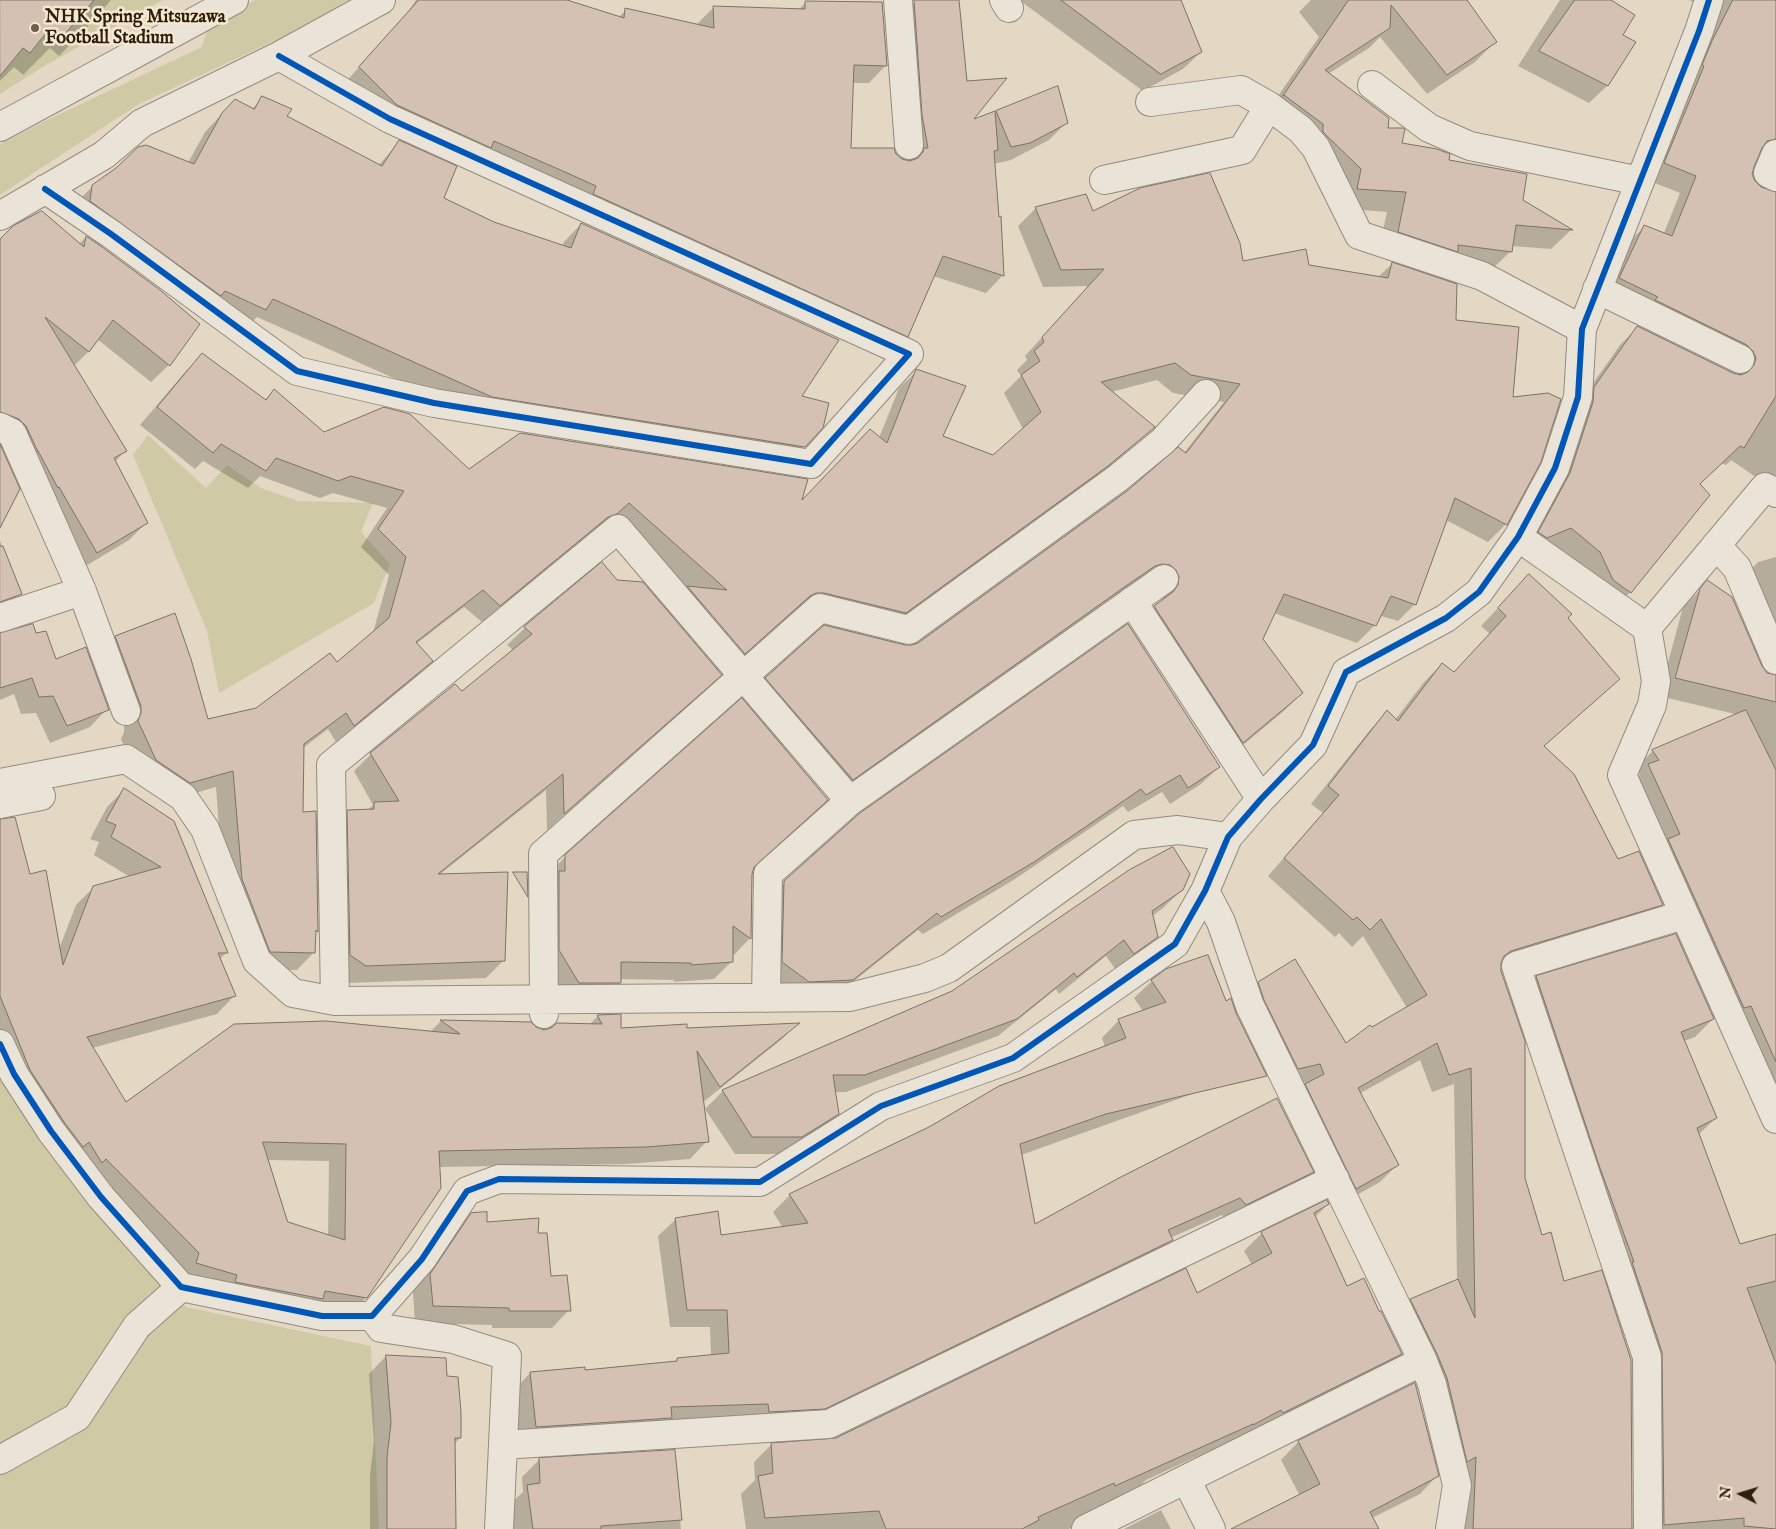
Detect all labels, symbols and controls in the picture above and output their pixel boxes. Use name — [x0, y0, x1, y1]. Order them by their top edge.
place label: NHK Spring Mitsuzawa Football Stadium — [45, 7, 226, 50]
marker: NHK Spring Mitsuzawa Football Stadium — [29, 22, 41, 34]
north arrow — [1716, 1469, 1766, 1519]
text: N — [1717, 1486, 1736, 1500]

